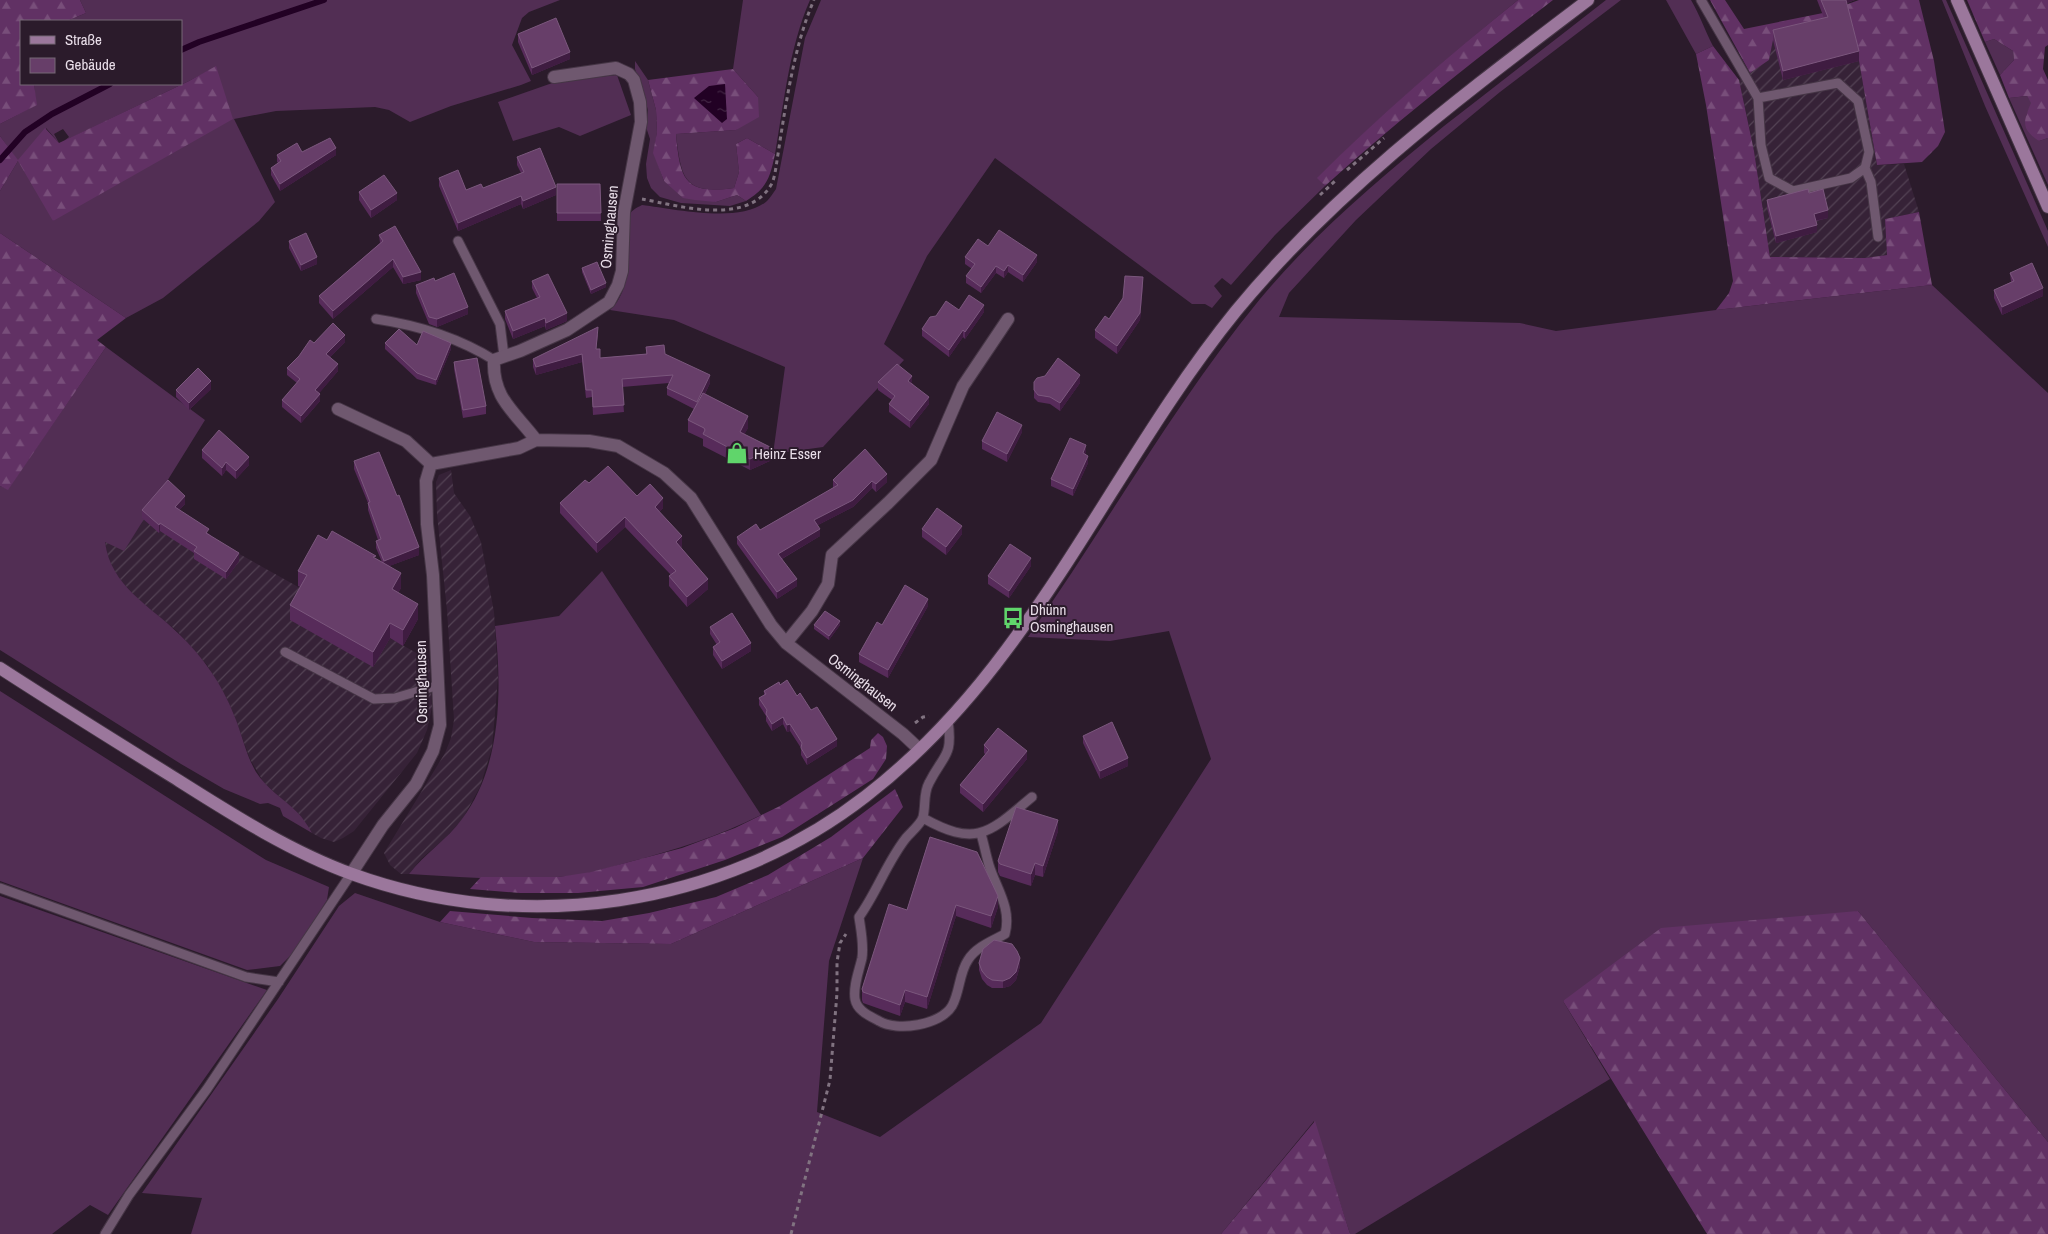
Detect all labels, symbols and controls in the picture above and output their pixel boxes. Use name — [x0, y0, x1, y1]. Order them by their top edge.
legend — [20, 20, 182, 85]
text: Straße — [65, 29, 102, 50]
text: Gebäude — [65, 54, 116, 75]
street label: Osminghausen — [595, 185, 623, 269]
shop icon: Heinz Esser — [724, 440, 750, 466]
place label: Heinz Esser — [754, 443, 821, 464]
place label: Dhünn Osminghausen — [1030, 599, 1113, 637]
bus stop icon: Dhünn Osminghausen — [1000, 605, 1026, 631]
street label: Osminghausen — [410, 640, 432, 724]
street label: Osminghausen — [824, 648, 902, 716]

